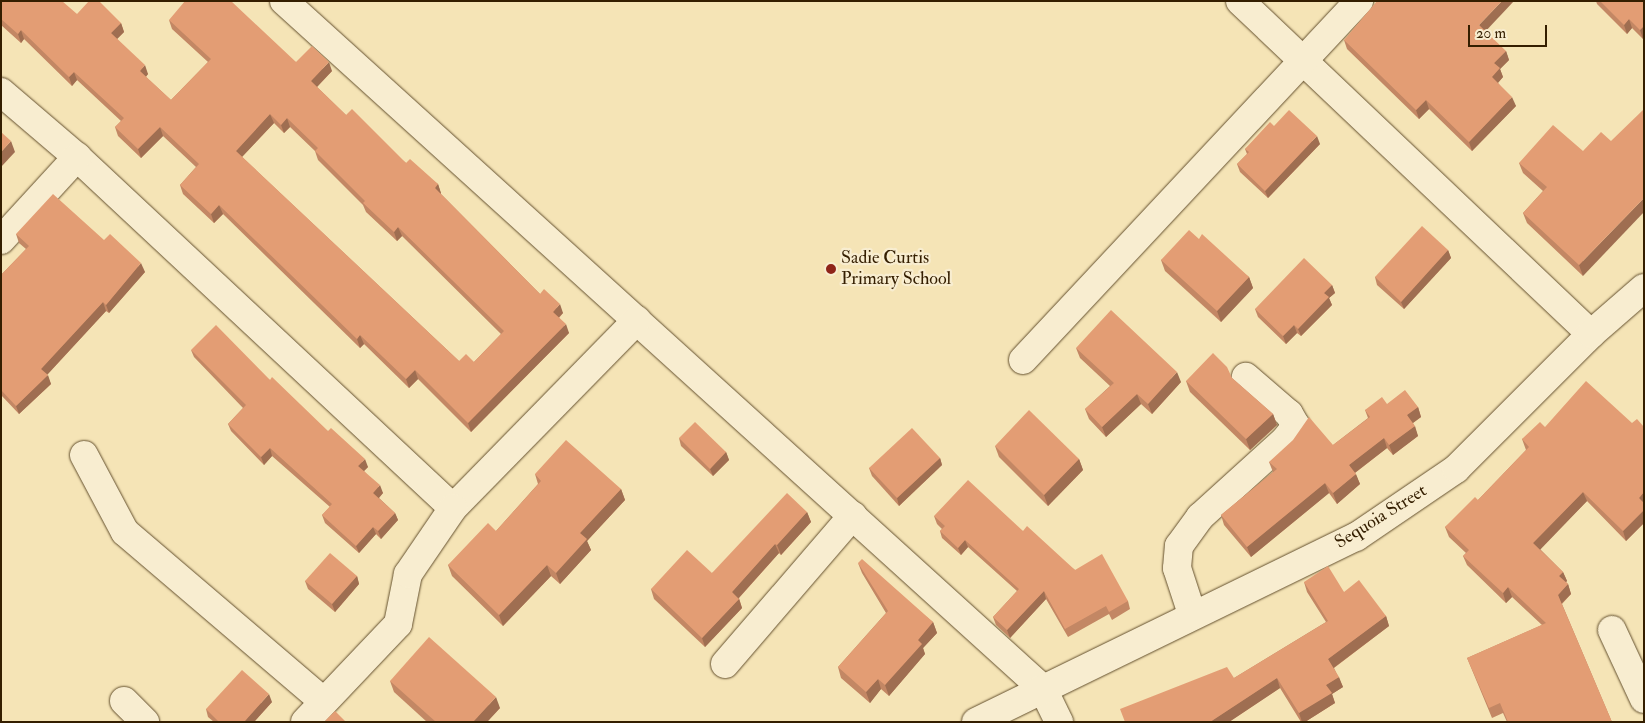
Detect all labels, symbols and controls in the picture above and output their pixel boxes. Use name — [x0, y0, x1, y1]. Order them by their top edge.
scale bar — [1470, 15, 1549, 47]
text: 20 m — [1476, 24, 1506, 43]
place label: Sadie Curtis Primary School — [841, 248, 951, 290]
marker: Sadie Curtis Primary School — [825, 263, 837, 275]
street label: Sequoia Street — [1331, 480, 1431, 554]

